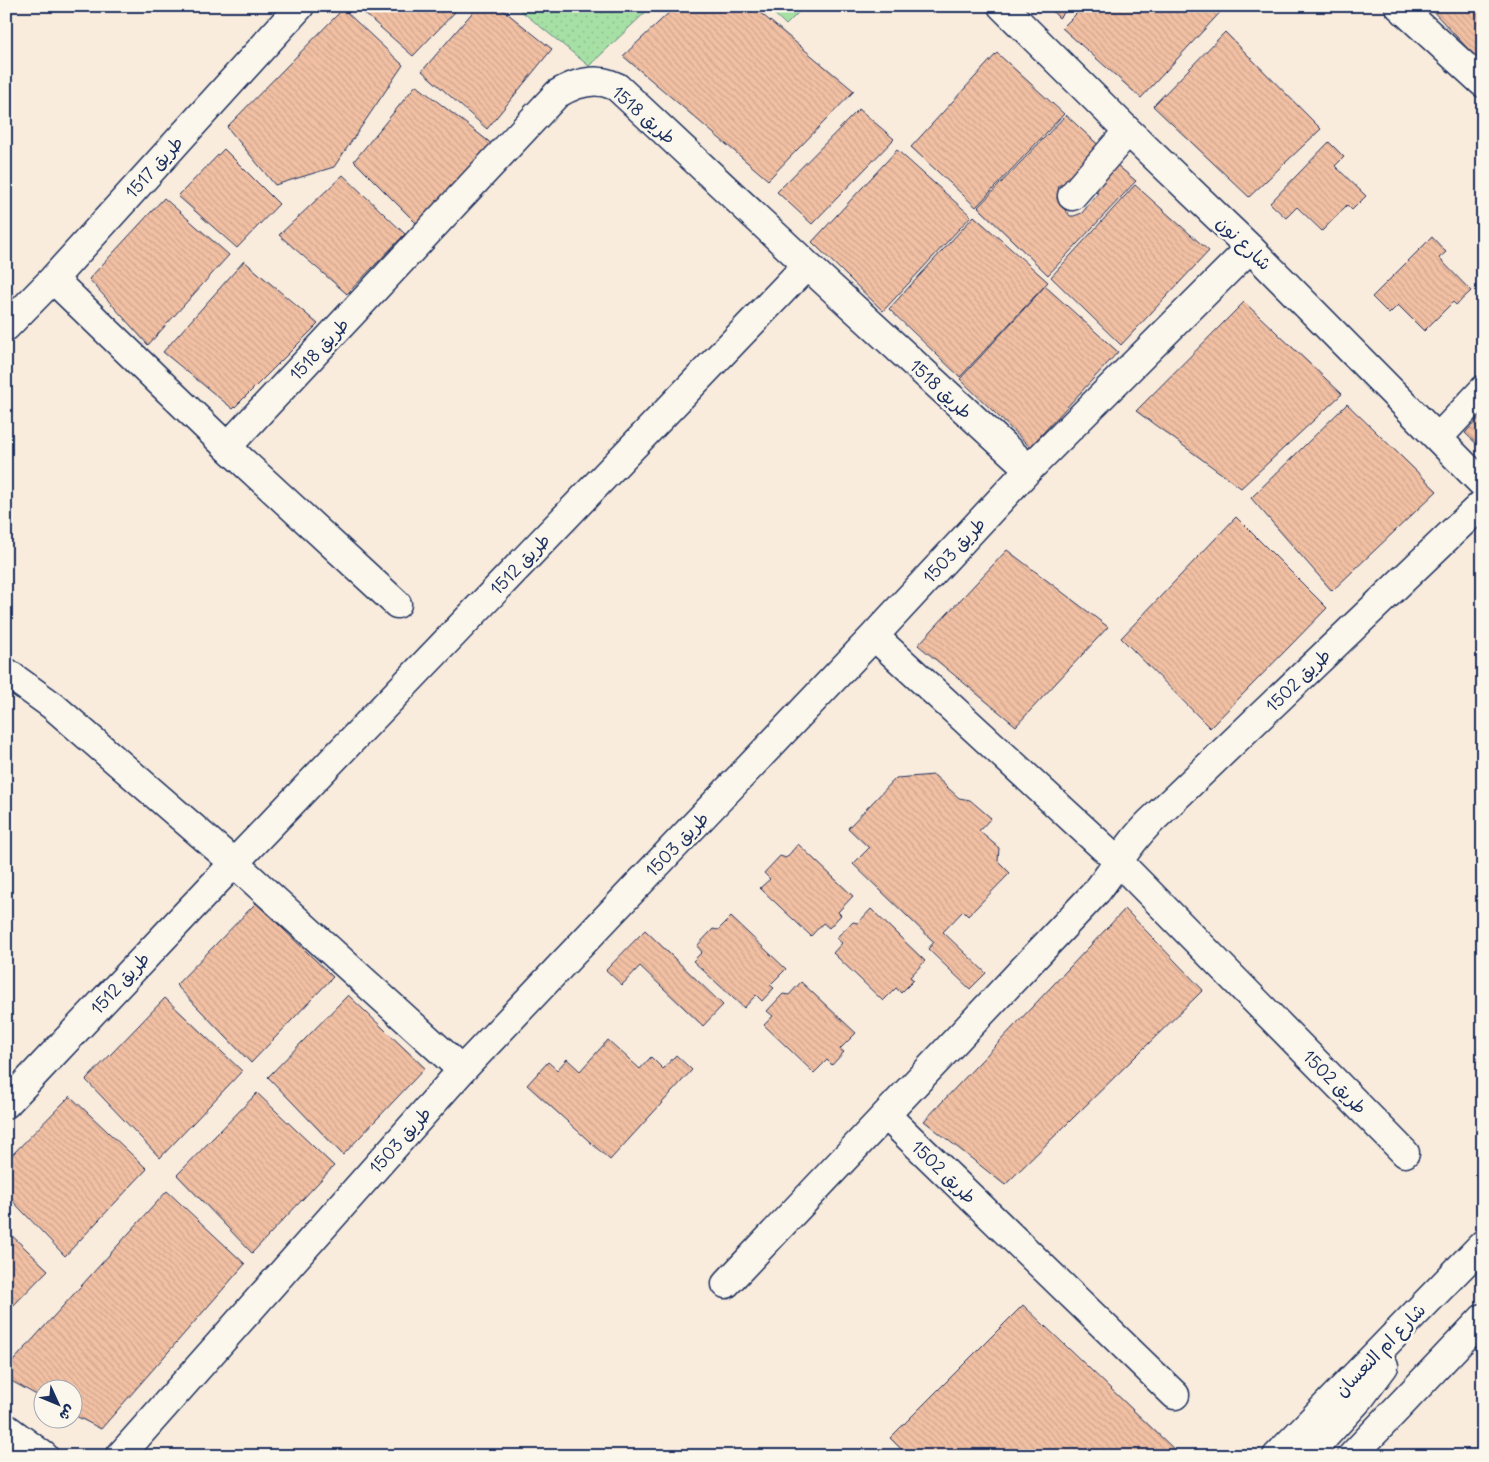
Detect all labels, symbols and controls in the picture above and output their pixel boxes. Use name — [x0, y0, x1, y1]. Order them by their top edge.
street label: طريق 1518 — [607, 81, 681, 149]
street label: طريق 1517 — [120, 131, 188, 203]
street label: شارع نون — [1211, 211, 1276, 276]
street label: طريق 1518 — [284, 313, 354, 385]
street label: طريق 1518 — [905, 354, 977, 424]
street label: طريق 1503 — [918, 512, 990, 588]
street label: طريق 1512 — [485, 528, 555, 600]
street label: طريق 1502 — [1261, 643, 1335, 717]
street label: طريق 1503 — [640, 807, 714, 881]
street label: طريق 1512 — [85, 947, 155, 1019]
street label: طريق 1502 — [1298, 1045, 1372, 1119]
street label: طريق 1503 — [364, 1102, 436, 1178]
street label: طريق 1502 — [907, 1135, 981, 1209]
street label: شارع ام النعسان — [1330, 1298, 1432, 1404]
north arrow — [32, 1380, 82, 1430]
text: ش — [56, 1401, 79, 1425]

